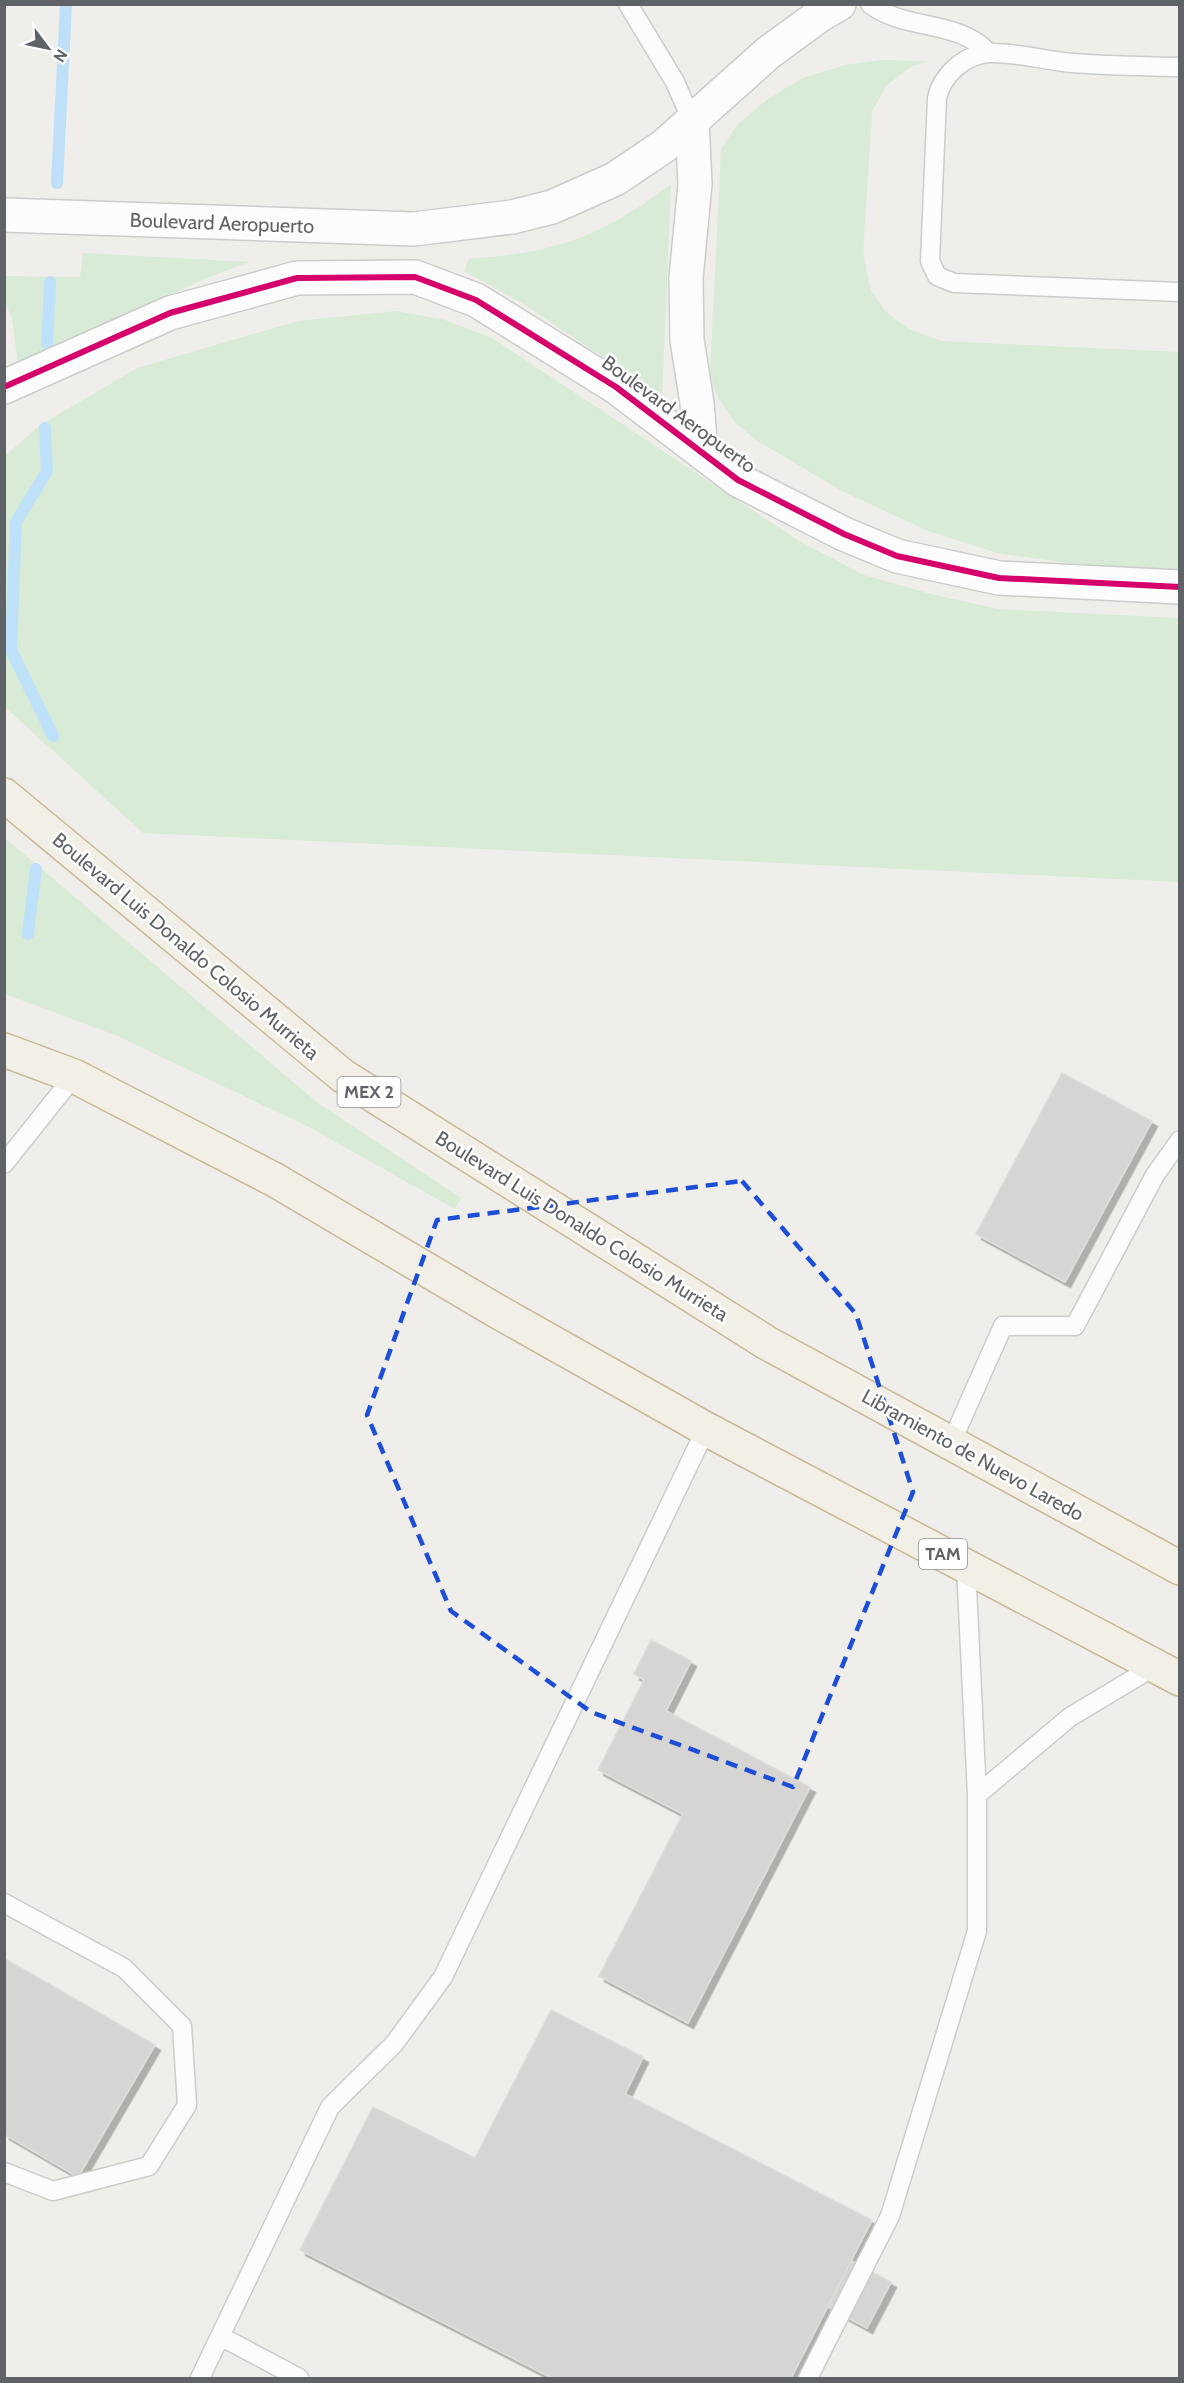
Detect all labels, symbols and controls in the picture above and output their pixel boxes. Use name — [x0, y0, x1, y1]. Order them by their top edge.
north arrow — [18, 18, 78, 78]
text: N — [49, 46, 71, 66]
street label: Boulevard Aeropuerto — [129, 208, 315, 238]
street label: Boulevard Aeropuerto — [597, 350, 761, 478]
street label: Boulevard Luis Donaldo Colosio Murrieta — [48, 827, 324, 1065]
road number: MEX 2 — [338, 1077, 400, 1107]
street label: Boulevard Luis Donaldo Colosio Murrieta — [431, 1126, 733, 1327]
street label: Libramiento de Nuevo Laredo — [858, 1384, 1088, 1526]
road number: TAM — [919, 1539, 967, 1569]

